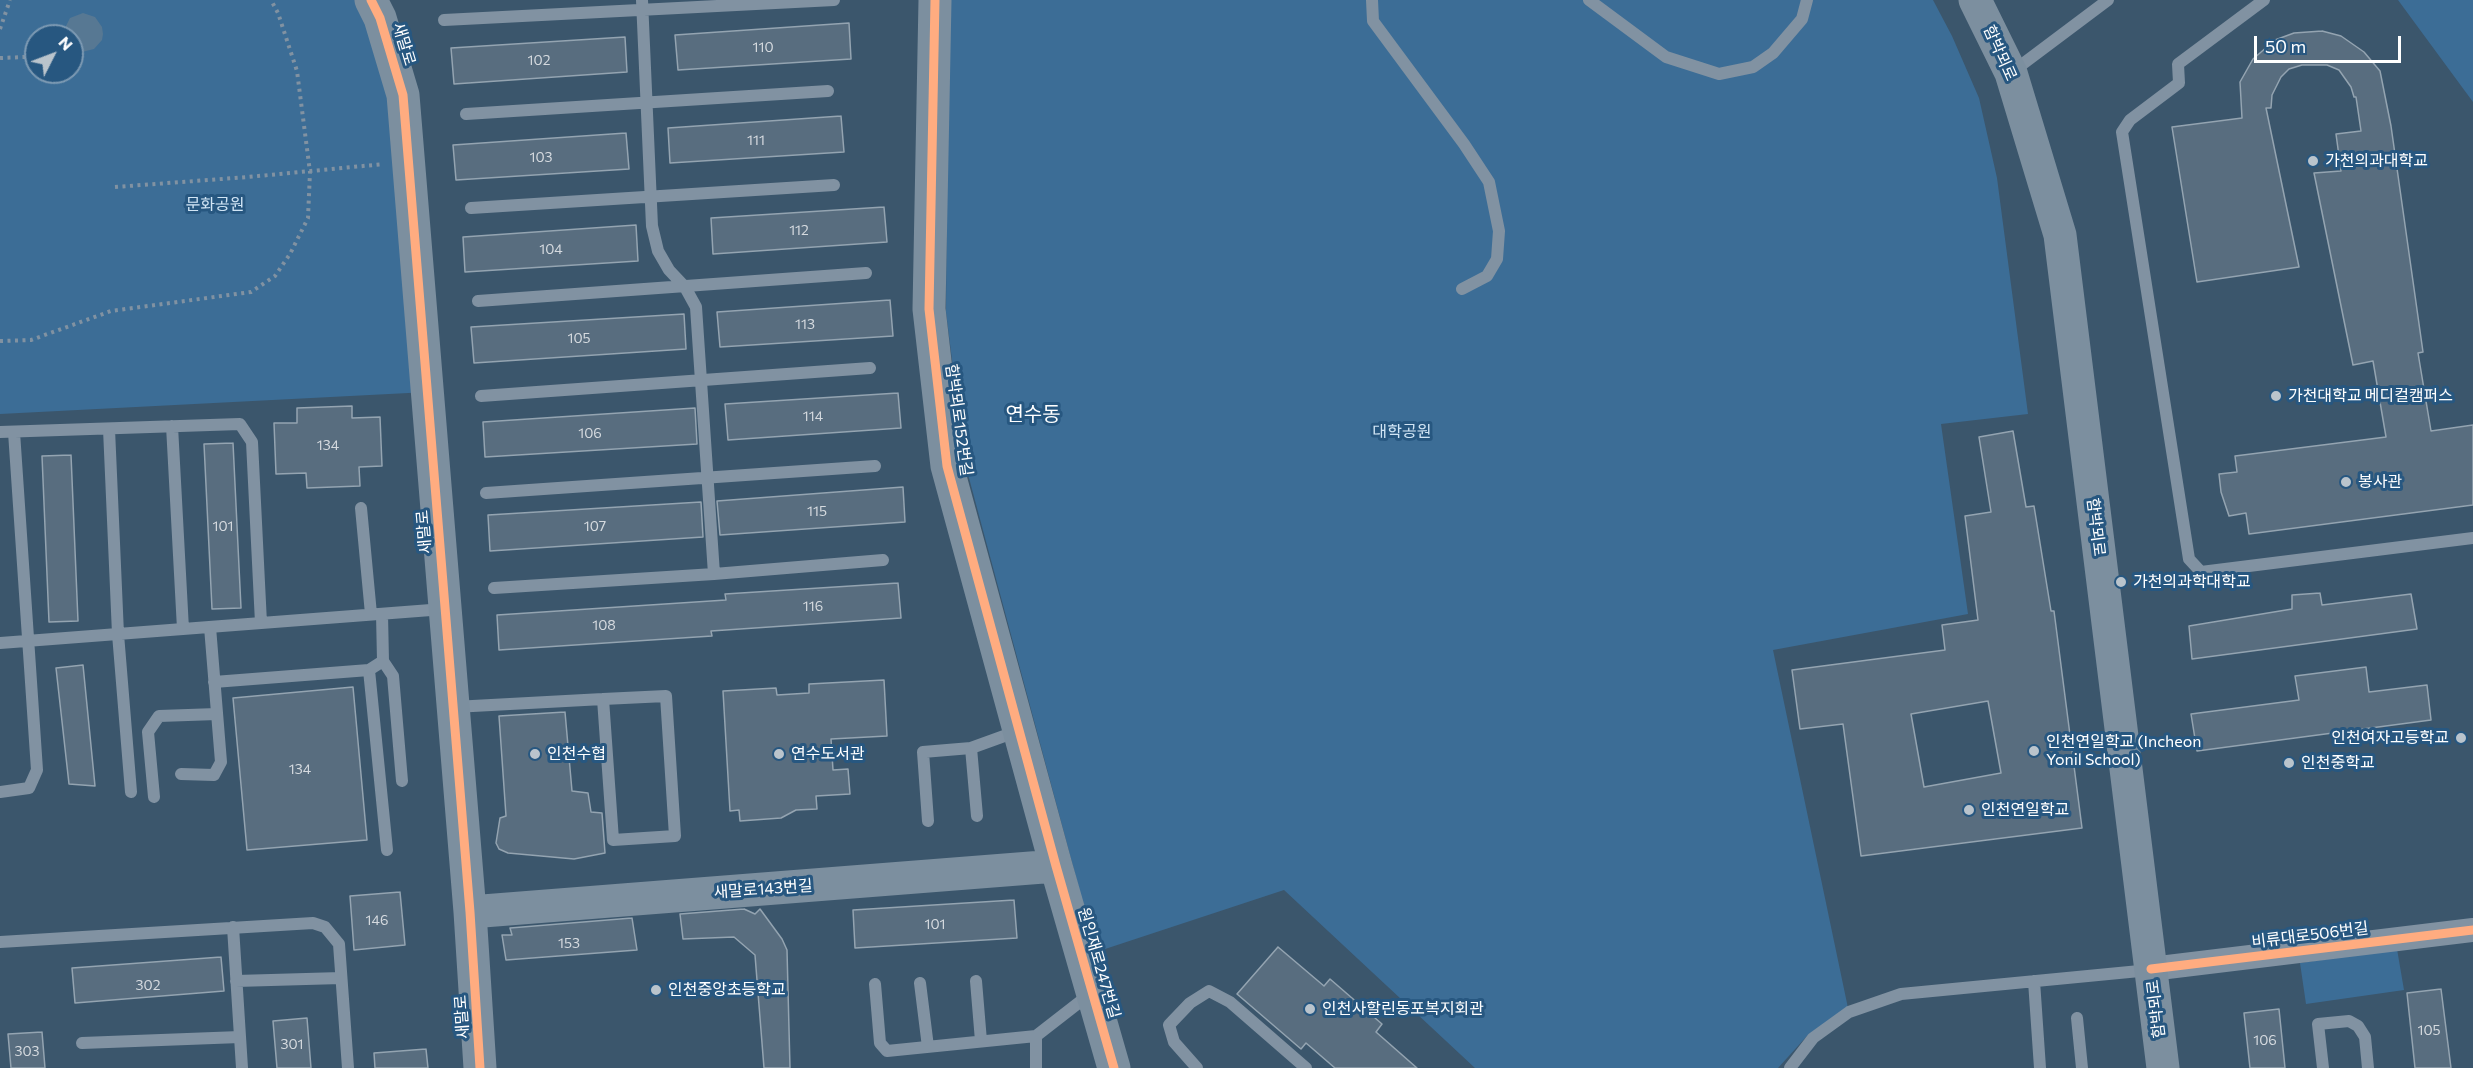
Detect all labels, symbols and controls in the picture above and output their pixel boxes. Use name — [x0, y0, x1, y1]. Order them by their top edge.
street label: 새말로 — [388, 20, 420, 68]
street label: 함박뫼로 — [1979, 22, 2021, 84]
north arrow — [24, 24, 84, 84]
scale bar — [2257, 24, 2404, 62]
text: N — [55, 32, 77, 54]
text: 50 m — [2265, 35, 2306, 57]
house number: 110 — [752, 39, 774, 55]
house number: 102 — [528, 52, 550, 68]
house number: 111 — [747, 132, 765, 148]
house number: 103 — [529, 149, 553, 165]
place label: 가천의과대학교 — [2325, 151, 2428, 171]
marker: 가천의과대학교 — [2306, 154, 2320, 168]
park label: 문화공원 — [186, 195, 244, 215]
house number: 112 — [789, 222, 809, 238]
house number: 104 — [539, 241, 563, 257]
house number: 113 — [795, 316, 815, 332]
house number: 105 — [567, 330, 591, 346]
street label: 함박뫼로152번길 — [942, 363, 976, 477]
place label: 가천대학교 메디컬캠퍼스 — [2288, 386, 2453, 406]
marker: 가천대학교 메디컬캠퍼스 — [2269, 389, 2283, 403]
district label: 연수동 — [1005, 402, 1061, 426]
house number: 114 — [803, 408, 823, 424]
park label: 대학공원 — [1373, 422, 1431, 442]
house number: 106 — [578, 425, 602, 441]
house number: 134 — [317, 437, 339, 453]
place label: 봉사관 — [2358, 472, 2402, 492]
marker: 봉사관 — [2339, 475, 2353, 489]
street label: 함박뫼로 — [2083, 497, 2109, 557]
house number: 115 — [807, 503, 827, 519]
street label: 새말로 — [413, 509, 435, 555]
house number: 101 — [212, 518, 234, 534]
house number: 107 — [584, 518, 606, 534]
place label: 가천의과학대학교 — [2133, 572, 2251, 592]
marker: 가천의과학대학교 — [2114, 575, 2128, 589]
house number: 116 — [803, 598, 823, 614]
house number: 108 — [592, 617, 616, 633]
place label: 인천여자고등학교 — [2331, 728, 2449, 748]
marker: 인천여자고등학교 — [2454, 731, 2468, 745]
place label: 인천연일학교 (Incheon Yonil School) — [2046, 732, 2201, 770]
place label: 인천수협 — [547, 744, 606, 764]
place label: 연수도서관 — [791, 744, 865, 764]
marker: 인천연일학교 (Incheon Yonil School) — [2027, 744, 2041, 758]
marker: 인천수협 — [528, 747, 542, 761]
marker: 연수도서관 — [772, 747, 786, 761]
place label: 인천중학교 — [2301, 753, 2375, 773]
marker: 인천중학교 — [2282, 756, 2296, 770]
house number: 134 — [289, 761, 311, 777]
place label: 인천연일학교 — [1981, 800, 2069, 820]
marker: 인천연일학교 — [1962, 803, 1976, 817]
street label: 새말로143번길 — [713, 876, 813, 902]
street label: 원인재로247번길 — [1074, 905, 1124, 1021]
house number: 146 — [366, 912, 388, 928]
house number: 101 — [924, 916, 946, 932]
street label: 비류대로506번길 — [2250, 918, 2370, 952]
house number: 153 — [558, 935, 580, 951]
house number: 302 — [136, 977, 160, 993]
street label: 함박뫼로 — [2143, 979, 2169, 1039]
place label: 인천중앙초등학교 — [668, 980, 786, 1000]
marker: 인천중앙초등학교 — [649, 983, 663, 997]
street label: 새말로 — [451, 994, 473, 1040]
place label: 인천사할린동포복지회관 — [1322, 999, 1484, 1019]
marker: 인천사할린동포복지회관 — [1303, 1002, 1317, 1016]
house number: 105 — [2417, 1022, 2441, 1038]
house number: 106 — [2253, 1032, 2277, 1048]
house number: 301 — [280, 1036, 304, 1052]
house number: 303 — [14, 1043, 40, 1059]

